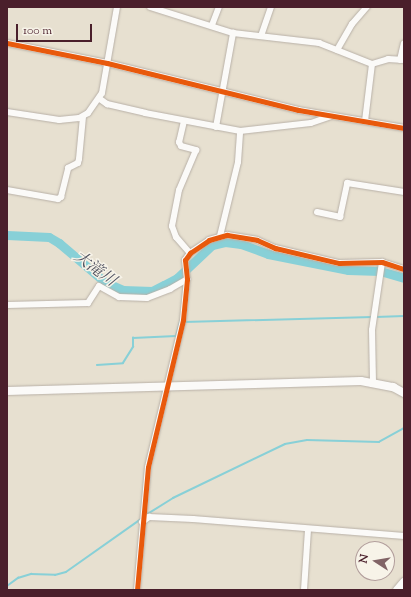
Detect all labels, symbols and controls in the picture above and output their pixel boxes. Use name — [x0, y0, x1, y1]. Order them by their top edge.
scale bar — [18, 16, 94, 42]
text: 100 m — [23, 22, 52, 40]
water label: 大滝川 — [69, 248, 119, 292]
north arrow — [355, 541, 395, 581]
text: N — [356, 553, 373, 565]

